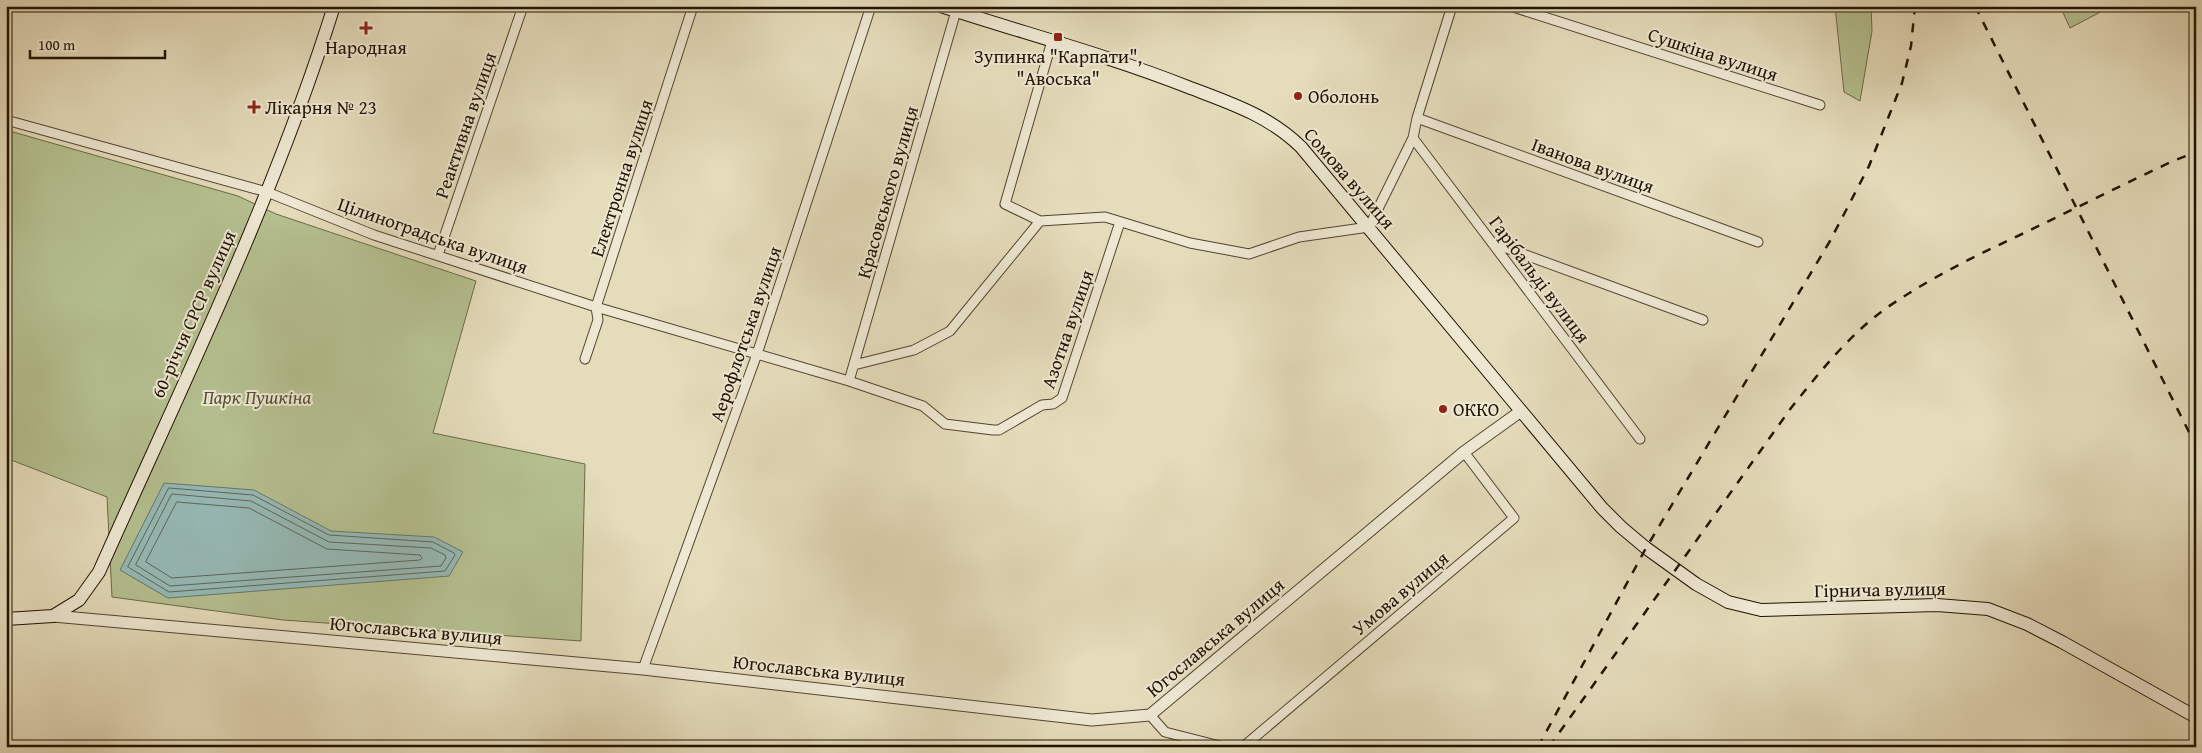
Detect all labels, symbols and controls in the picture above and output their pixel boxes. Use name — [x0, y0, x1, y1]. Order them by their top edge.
street label: Сушкіна вулиця — [1644, 20, 1782, 88]
marker: Народная — [360, 22, 372, 34]
scale bar — [30, 28, 165, 60]
marker: Зупинка "Карпати", "Авоська" — [1052, 31, 1064, 43]
place label: Народная — [325, 33, 407, 61]
text: 100 m — [38, 34, 76, 55]
place label: Зупинка "Карпати", "Авоська" — [974, 42, 1142, 92]
street label: Реактивна вулиця — [427, 48, 503, 202]
place label: Оболонь — [1308, 82, 1379, 110]
marker: Оболонь — [1292, 90, 1304, 102]
place label: Лікарня № 23 — [265, 93, 377, 121]
street label: Електронна вулиця — [582, 95, 660, 261]
marker: Лікарня № 23 — [247, 100, 261, 114]
street label: Красовського вулиця — [849, 102, 925, 282]
street label: Сомова вулиця — [1298, 121, 1402, 235]
street label: Іванова вулиця — [1528, 130, 1659, 200]
street label: Цілиноградська вулиця — [334, 189, 532, 281]
street label: Гарібальді вулиця — [1483, 209, 1597, 349]
street label: 60-річчя СРСР вулиця — [143, 225, 243, 402]
street label: Аерофлотська вулиця — [702, 242, 788, 426]
street label: Азотна вулиця — [1034, 265, 1101, 392]
park label: Парк Пушкіна — [203, 383, 311, 411]
place label: ОККО — [1453, 395, 1499, 423]
marker: ОККО — [1437, 403, 1449, 415]
street label: Умова вулиця — [1346, 544, 1455, 642]
street label: Югославська вулиця — [1140, 570, 1290, 703]
street label: Гірнича вулиця — [1814, 574, 1946, 604]
street label: Югославська вулиця — [329, 609, 504, 652]
street label: Югославська вулиця — [732, 647, 907, 693]

